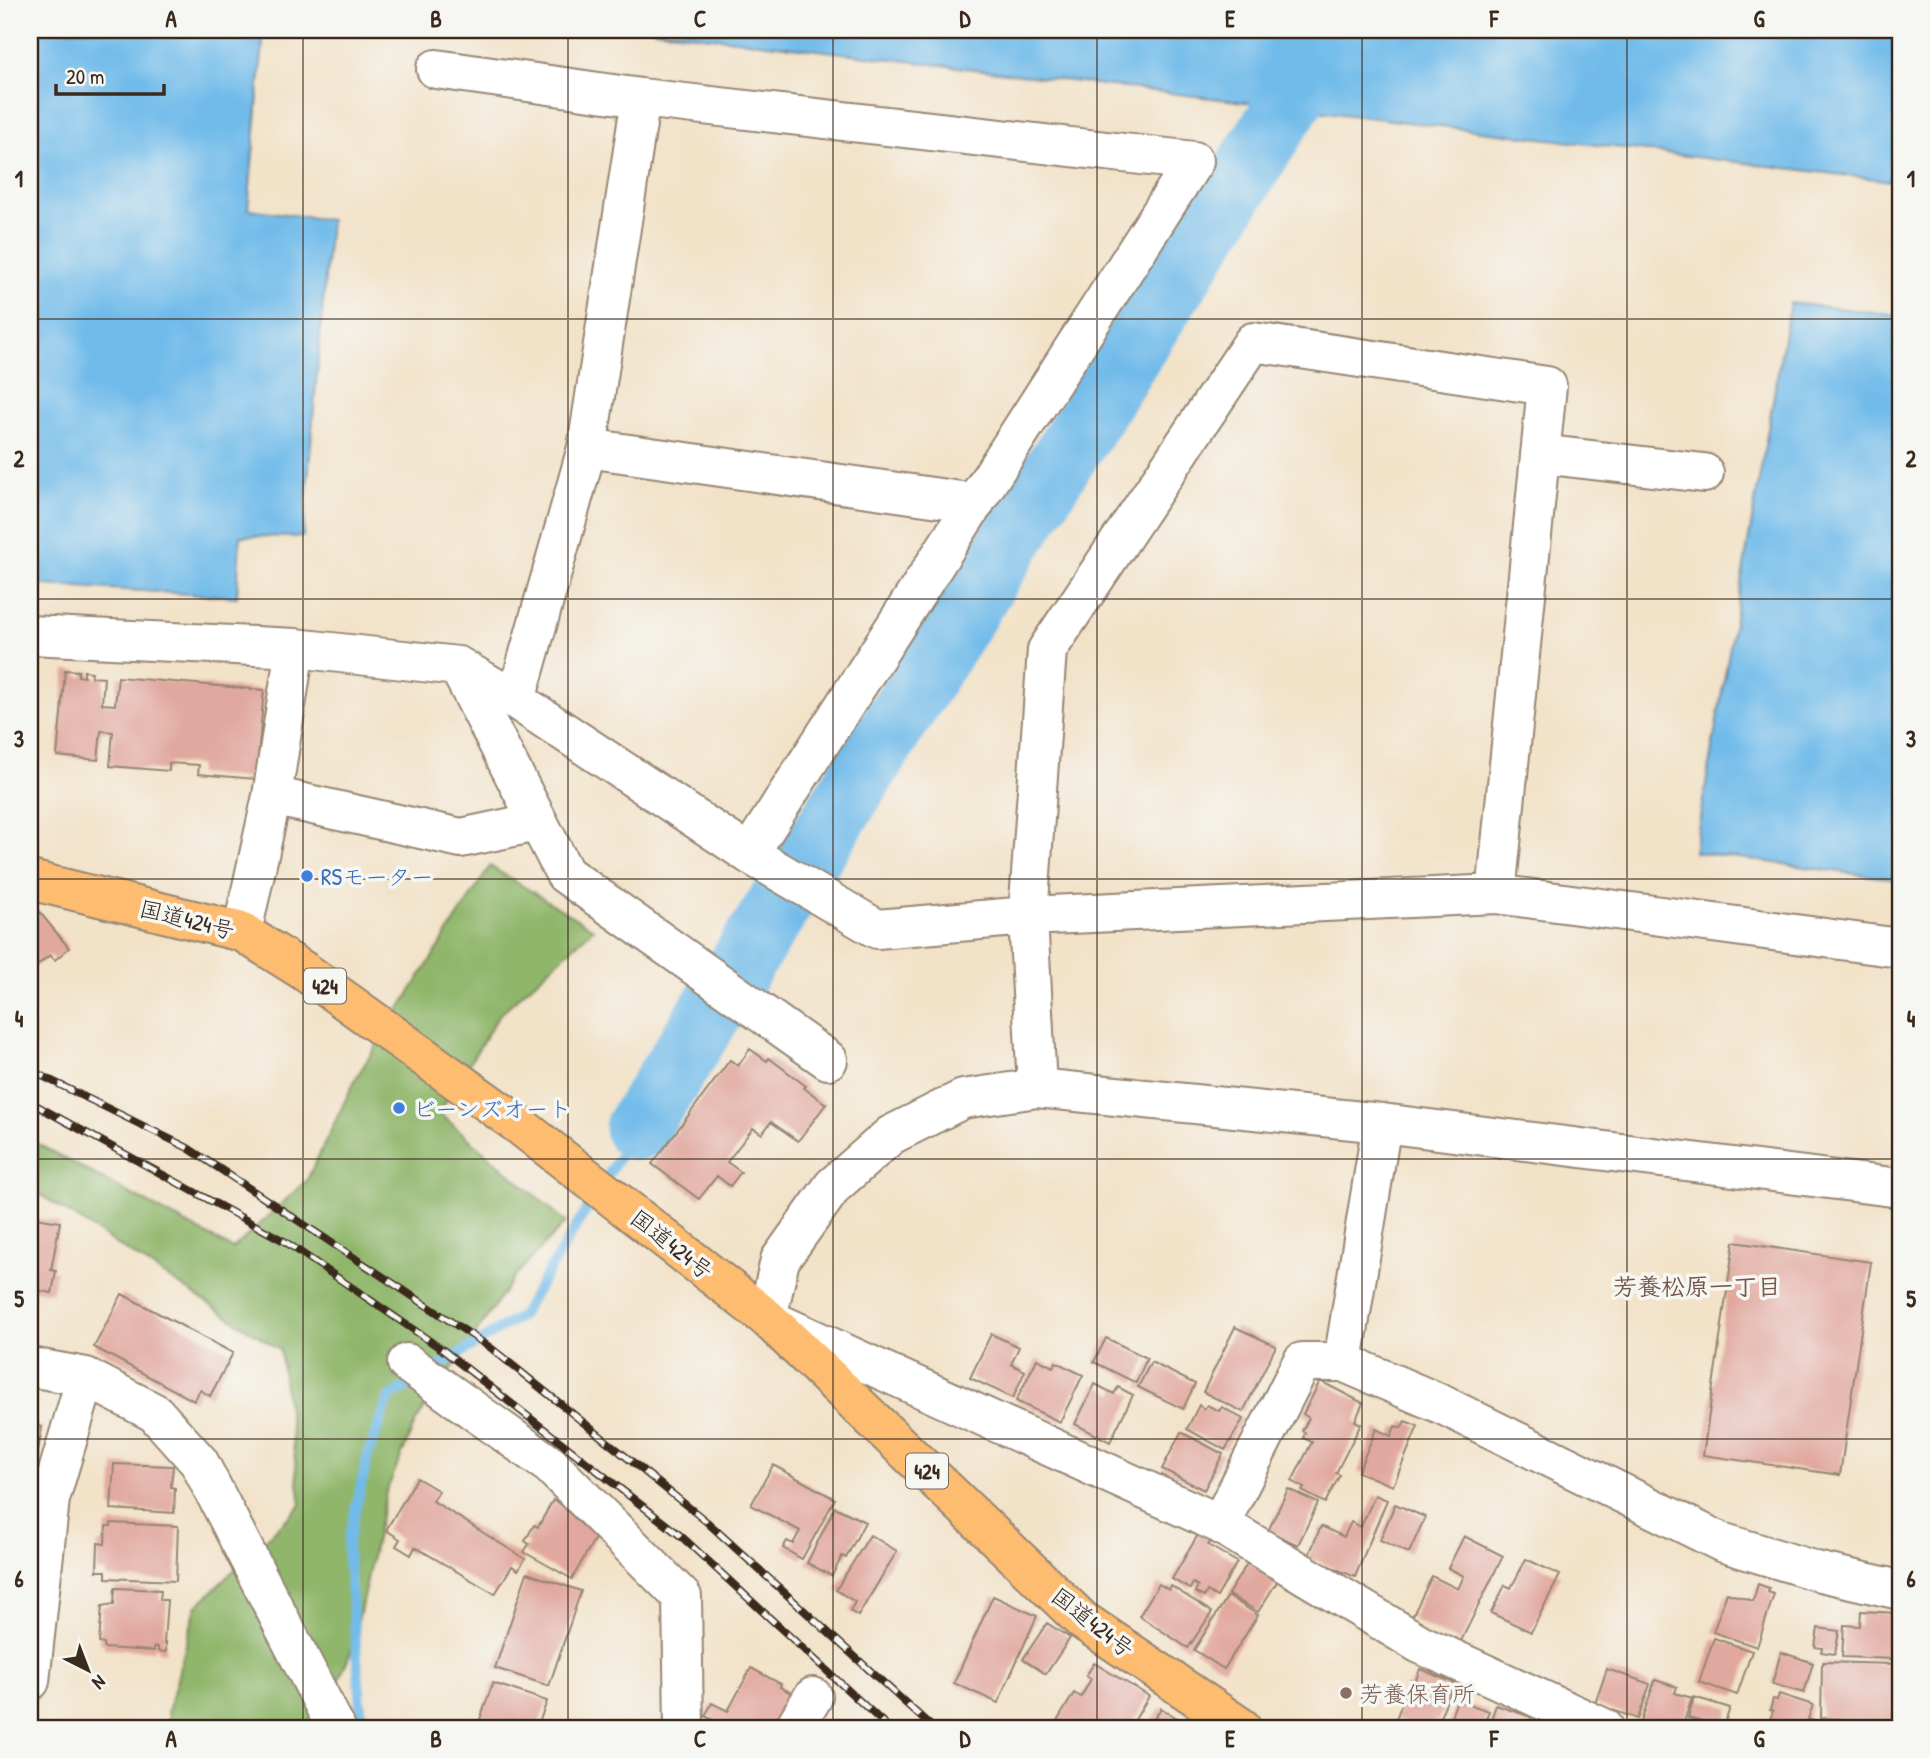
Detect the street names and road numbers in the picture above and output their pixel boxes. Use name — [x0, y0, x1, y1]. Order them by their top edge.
street label: 国道424号 — [136, 892, 238, 946]
road number: 424 — [304, 968, 346, 1004]
street label: 国道424号 — [624, 1202, 720, 1286]
road number: 424 — [906, 1454, 948, 1488]
street label: 国道424号 — [1045, 1580, 1141, 1664]

